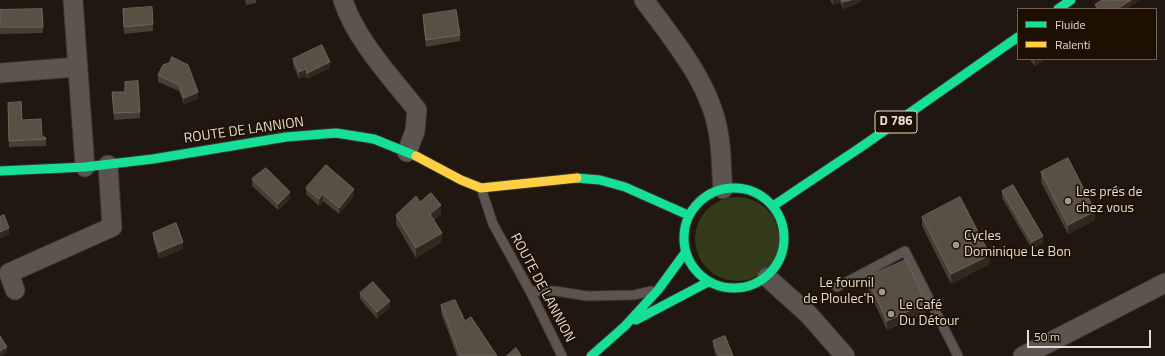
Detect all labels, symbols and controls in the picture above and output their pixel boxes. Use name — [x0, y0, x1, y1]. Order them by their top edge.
legend — [1017, 8, 1157, 60]
text: Fluide — [1055, 15, 1086, 34]
text: Ralenti — [1055, 35, 1090, 54]
road number: D 786 — [875, 111, 917, 133]
street label: ROUTE DE LANNION — [183, 114, 305, 148]
place label: Les prés de chez vous — [1076, 185, 1143, 218]
marker: Les prés de chez vous — [1063, 196, 1073, 206]
place label: Cycles Dominique Le Bon — [964, 229, 1071, 262]
street label: ROUTE DE LANNION — [506, 231, 578, 345]
marker: Cycles Dominique Le Bon — [951, 240, 961, 250]
place label: Le fournil de Ploulec'h — [803, 276, 874, 308]
marker: Le fournil de Ploulec'h — [877, 287, 887, 297]
place label: Le Café Du Détour — [899, 298, 959, 330]
marker: Le Café Du Détour — [886, 309, 896, 319]
scale bar — [1029, 322, 1153, 348]
text: 50 m — [1034, 327, 1060, 346]

